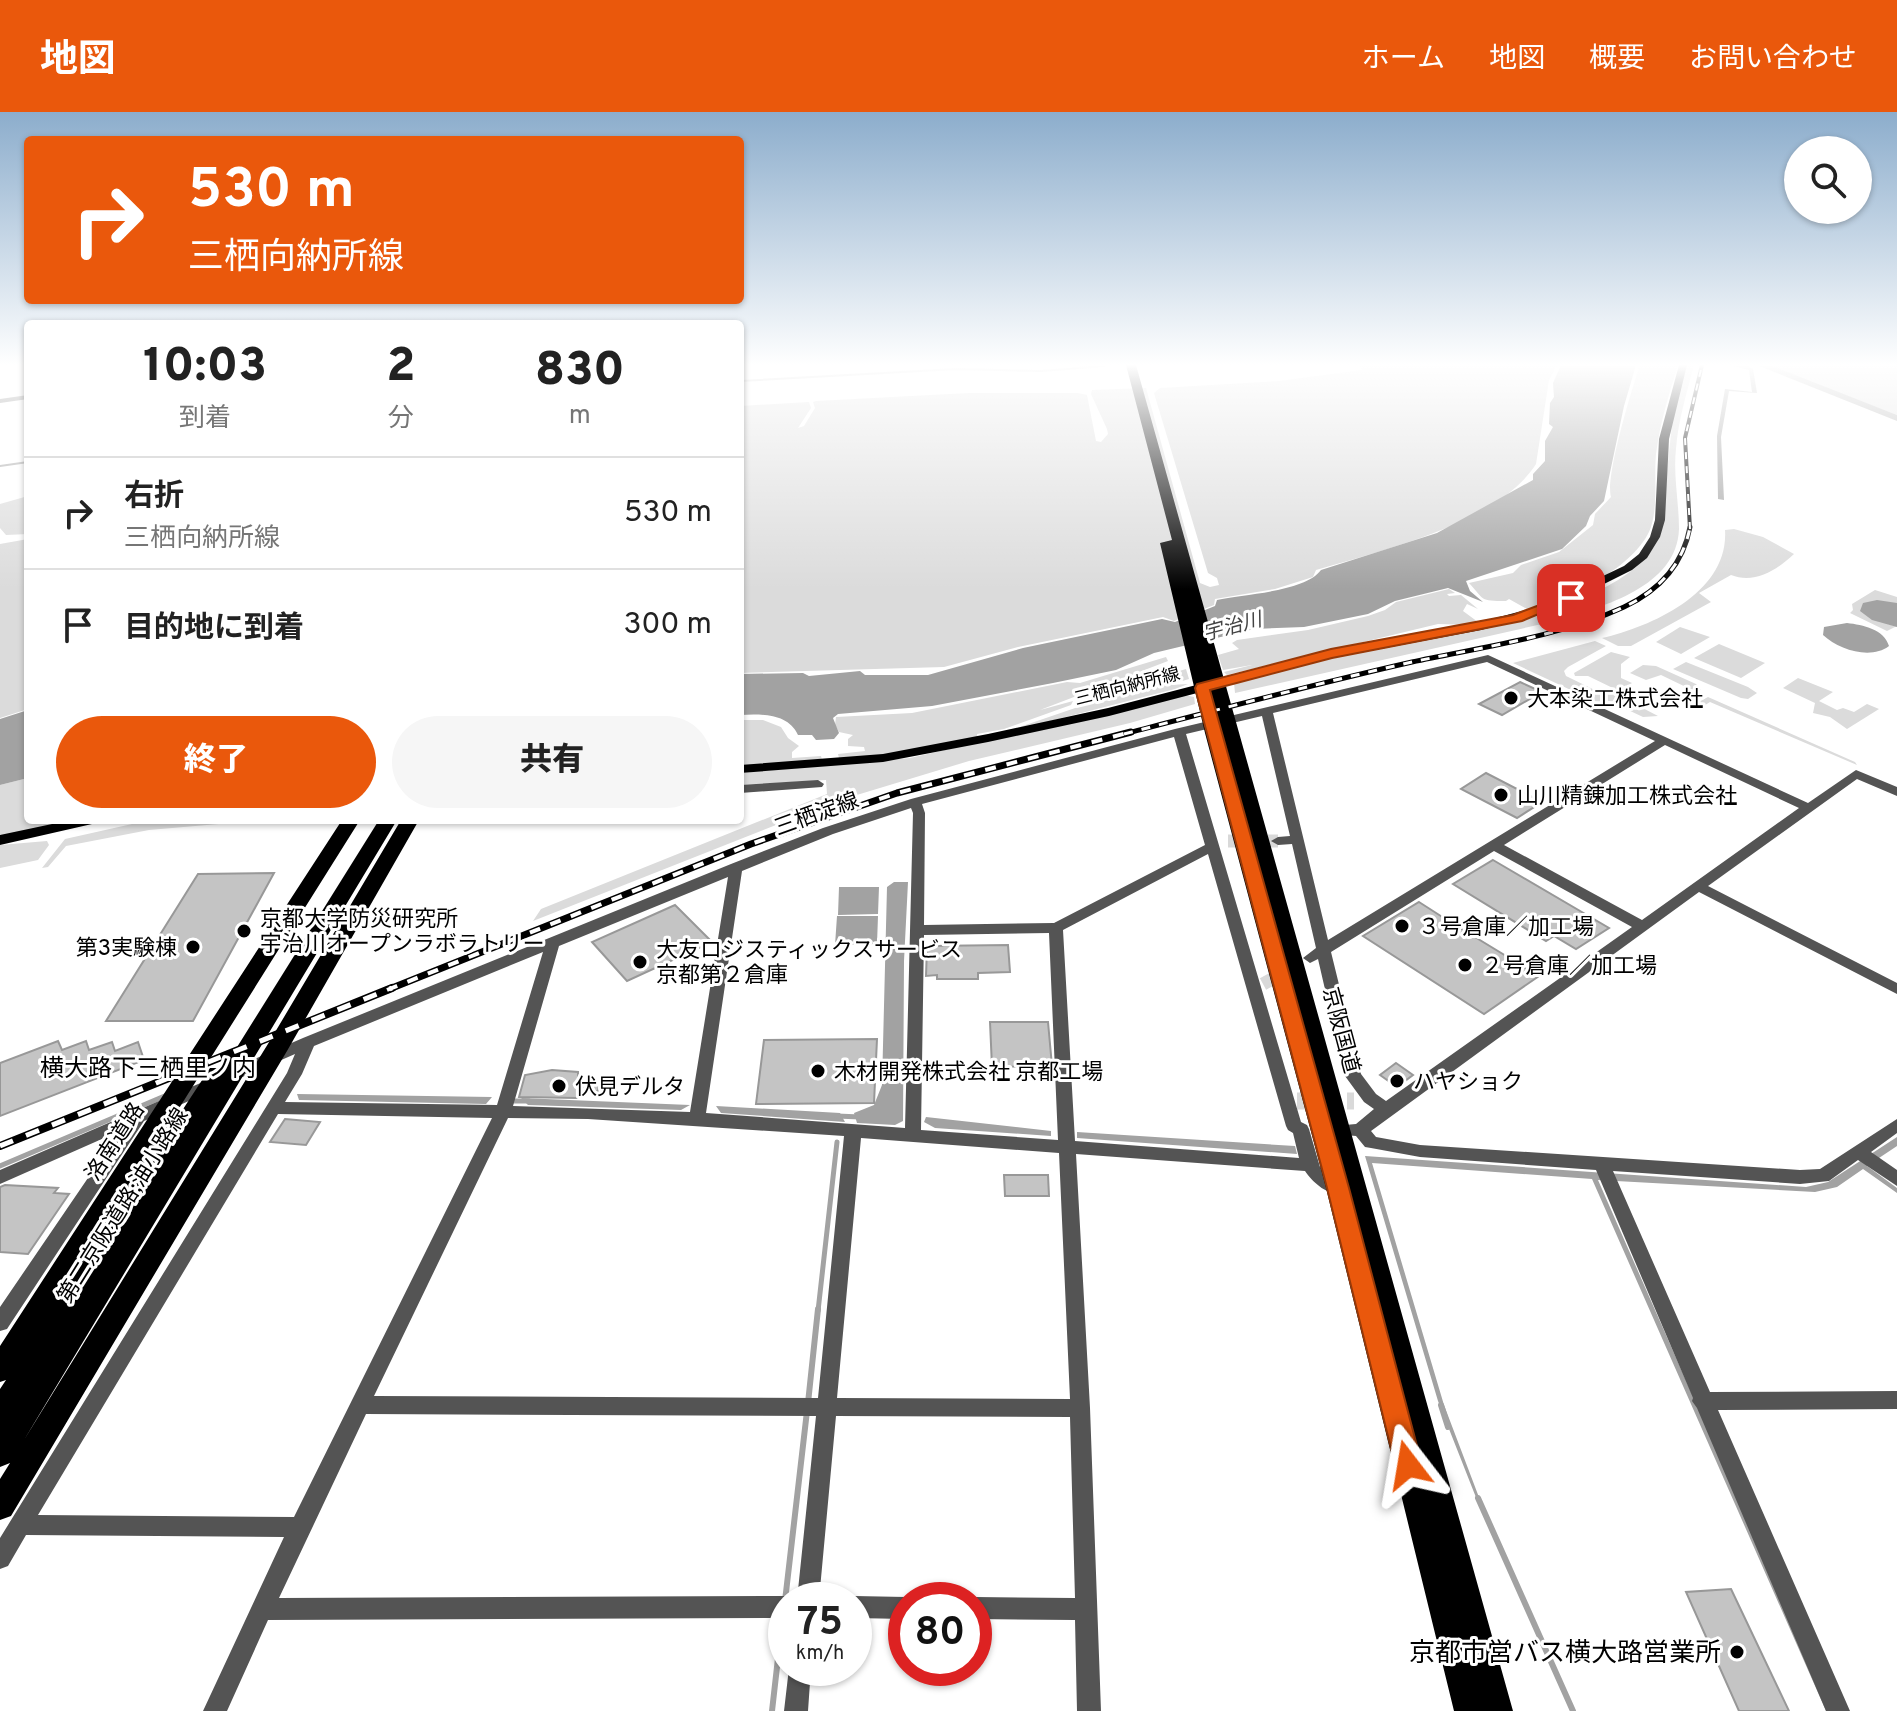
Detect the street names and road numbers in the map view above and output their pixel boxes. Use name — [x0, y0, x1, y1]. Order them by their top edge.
street label: 三栖向納所線 — [1072, 663, 1183, 712]
street label: 三栖淀線 — [771, 788, 863, 843]
street label: 京阪国道 — [1315, 985, 1364, 1077]
street label: 洛南道路 — [81, 1098, 151, 1187]
street label: 第二京阪道路;油小路線 — [53, 1104, 195, 1309]

